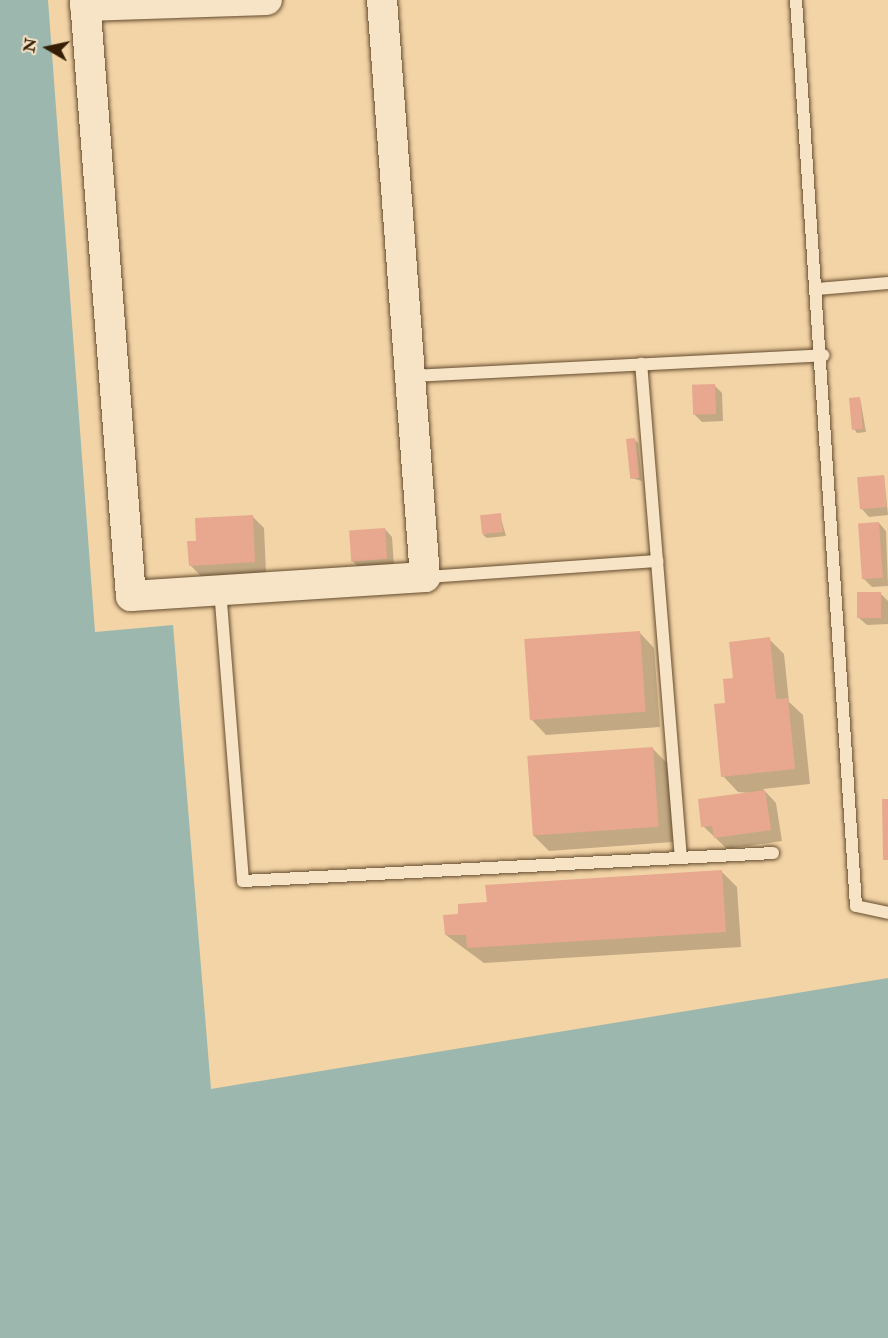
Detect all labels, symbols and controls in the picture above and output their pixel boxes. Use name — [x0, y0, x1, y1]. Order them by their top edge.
north arrow — [18, 18, 78, 78]
text: N — [19, 37, 41, 54]

